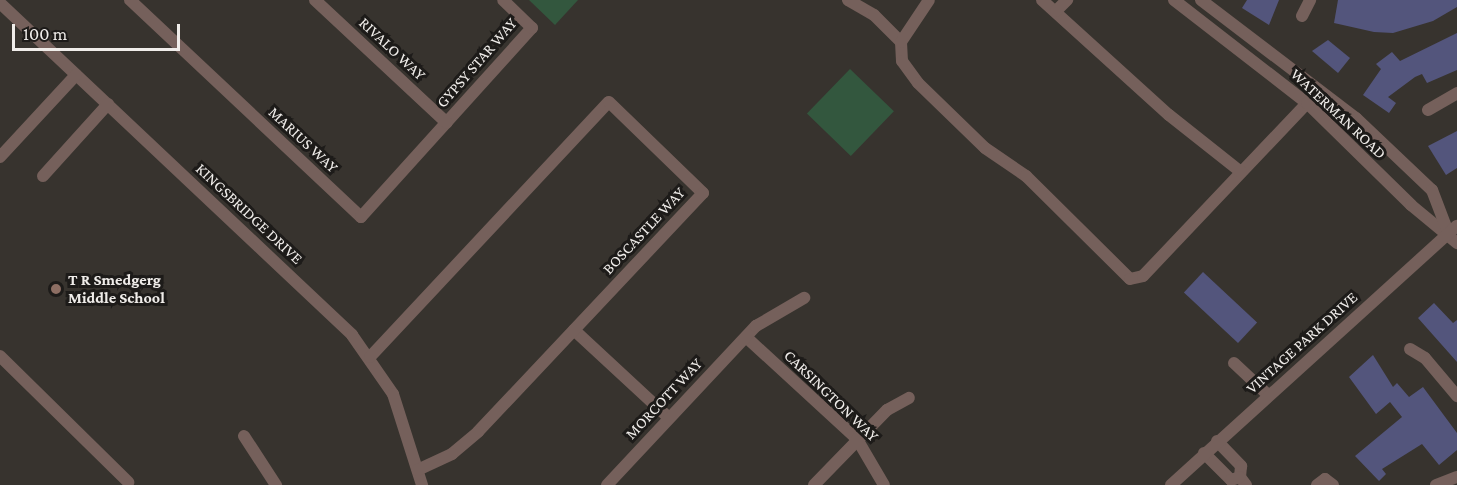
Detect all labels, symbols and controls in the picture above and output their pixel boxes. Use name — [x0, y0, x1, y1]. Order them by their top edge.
scale bar — [15, 12, 183, 50]
street label: RIVALO WAY — [355, 13, 429, 85]
street label: GYPSY STAR WAY — [433, 14, 521, 112]
text: 100 m — [23, 24, 67, 44]
street label: WATERMAN ROAD — [1286, 65, 1390, 163]
street label: MARIUS WAY — [264, 103, 342, 177]
street label: KINGSBRIDGE DRIVE — [192, 159, 306, 269]
street label: BOSCASTLE WAY — [599, 183, 689, 279]
place label: T R Smedgerg Middle School — [68, 270, 165, 308]
marker: T R Smedgerg Middle School — [49, 282, 63, 296]
street label: VINTAGE PARK DRIVE — [1242, 288, 1362, 398]
street label: CARSINGTON WAY — [780, 346, 882, 446]
street label: MORCOTT WAY — [622, 354, 706, 444]

